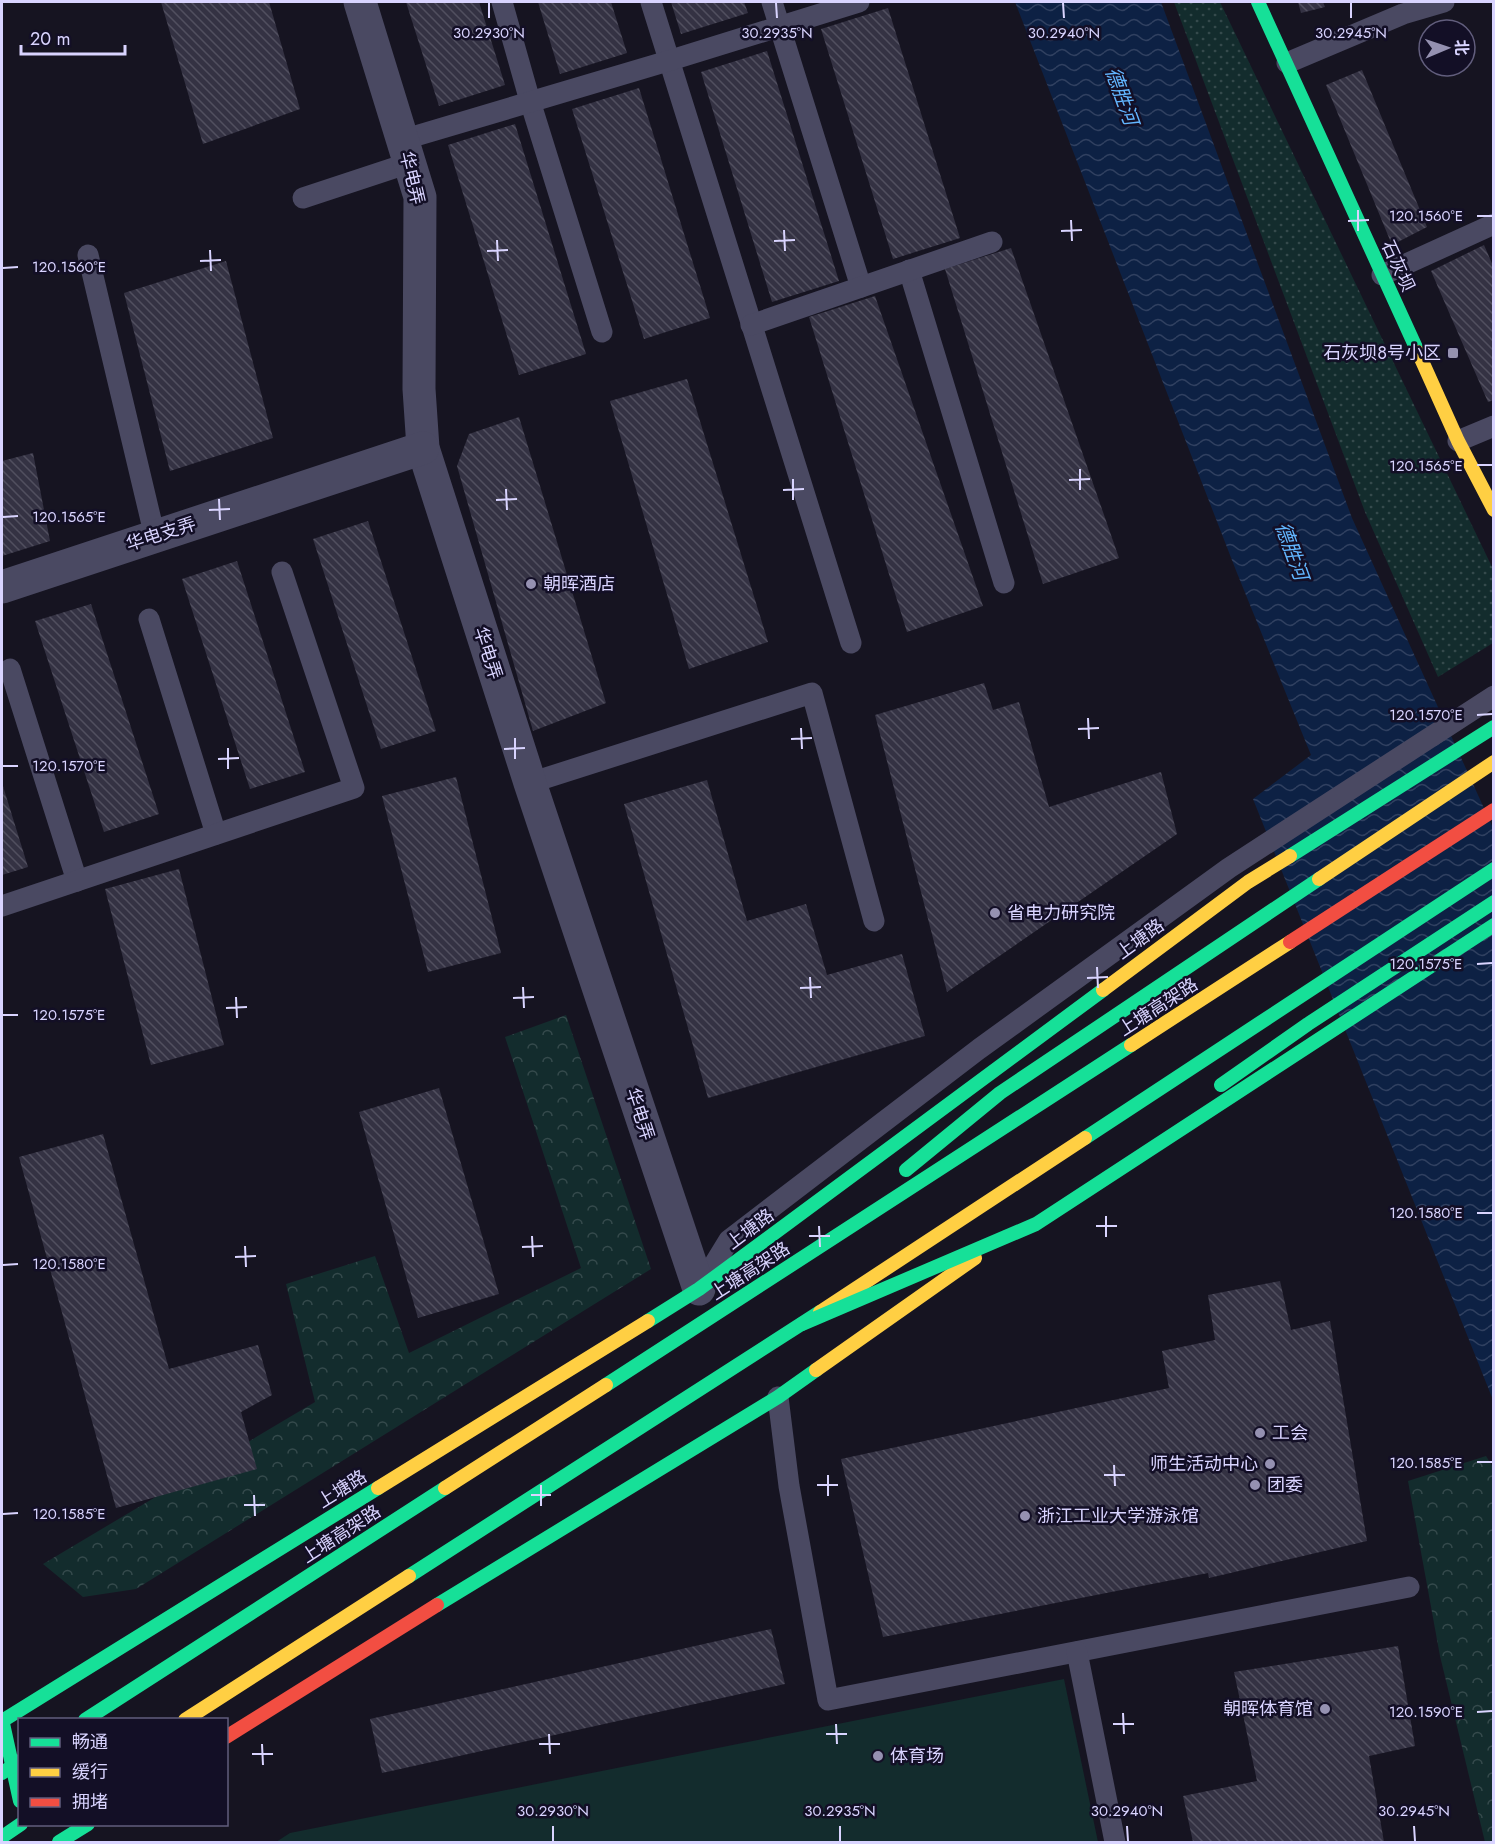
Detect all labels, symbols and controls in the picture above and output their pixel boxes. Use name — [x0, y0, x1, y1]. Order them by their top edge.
scale bar — [21, 18, 124, 56]
north arrow — [1417, 18, 1477, 78]
text: 30.2930°N — [453, 22, 525, 44]
text: 30.2935°N — [741, 22, 813, 44]
text: 30.2940°N — [1028, 22, 1100, 44]
text: 30.2945°N — [1315, 22, 1387, 44]
text: 20 m — [30, 26, 70, 52]
text: 北 — [1450, 39, 1473, 56]
water label: 德胜河 — [1098, 63, 1147, 133]
street label: 华电弄 — [393, 149, 431, 207]
text: 120.1560°E — [1389, 205, 1463, 227]
street label: 石灰坝 — [1375, 236, 1421, 296]
text: 120.1560°E — [32, 256, 106, 278]
place label: 石灰坝8号小区 — [1323, 340, 1441, 366]
marker: 石灰坝8号小区 — [1446, 346, 1460, 360]
text: 120.1565°E — [1389, 455, 1463, 477]
text: 120.1565°E — [32, 506, 106, 528]
street label: 华电支弄 — [123, 511, 199, 557]
water label: 德胜河 — [1268, 518, 1317, 588]
place label: 朝晖酒店 — [543, 571, 615, 597]
marker: 朝晖酒店 — [524, 577, 538, 591]
street label: 华电弄 — [467, 623, 509, 683]
text: 120.1570°E — [1389, 704, 1463, 726]
text: 120.1570°E — [32, 755, 106, 777]
place label: 省电力研究院 — [1007, 900, 1115, 926]
marker: 省电力研究院 — [988, 906, 1002, 920]
street label: 上塘路 — [1111, 913, 1169, 965]
text: 120.1575°E — [1390, 953, 1462, 975]
street label: 上塘高架路 — [1113, 972, 1203, 1042]
text: 120.1575°E — [33, 1004, 105, 1026]
street label: 华电弄 — [619, 1084, 661, 1144]
street label: 上塘路 — [721, 1202, 779, 1256]
text: 120.1580°E — [1389, 1202, 1463, 1224]
street label: 上塘高架路 — [705, 1236, 795, 1306]
text: 120.1580°E — [32, 1253, 106, 1275]
place label: 工会 — [1272, 1420, 1308, 1446]
marker: 工会 — [1253, 1426, 1267, 1440]
place label: 师生活动中心 — [1150, 1451, 1258, 1477]
text: 120.1585°E — [1389, 1452, 1463, 1474]
marker: 师生活动中心 — [1263, 1457, 1277, 1471]
street label: 上塘路 — [312, 1464, 372, 1514]
place label: 团委 — [1267, 1472, 1303, 1498]
marker: 团委 — [1248, 1478, 1262, 1492]
street label: 上塘高架路 — [296, 1499, 386, 1569]
text: 120.1585°E — [32, 1503, 106, 1525]
place label: 浙江工业大学游泳馆 — [1037, 1503, 1199, 1529]
marker: 浙江工业大学游泳馆 — [1018, 1509, 1032, 1523]
place label: 朝晖体育馆 — [1223, 1696, 1313, 1722]
text: 120.1590°E — [1389, 1701, 1463, 1723]
marker: 朝晖体育馆 — [1318, 1702, 1332, 1716]
legend — [18, 1718, 228, 1826]
text: 畅通 — [72, 1729, 108, 1755]
place label: 体育场 — [890, 1743, 944, 1769]
marker: 体育场 — [871, 1749, 885, 1763]
text: 缓行 — [72, 1759, 108, 1785]
text: 拥堵 — [72, 1789, 108, 1815]
text: 30.2930°N — [517, 1800, 589, 1822]
text: 30.2935°N — [804, 1800, 876, 1822]
text: 30.2940°N — [1091, 1800, 1163, 1822]
text: 30.2945°N — [1378, 1800, 1450, 1822]

